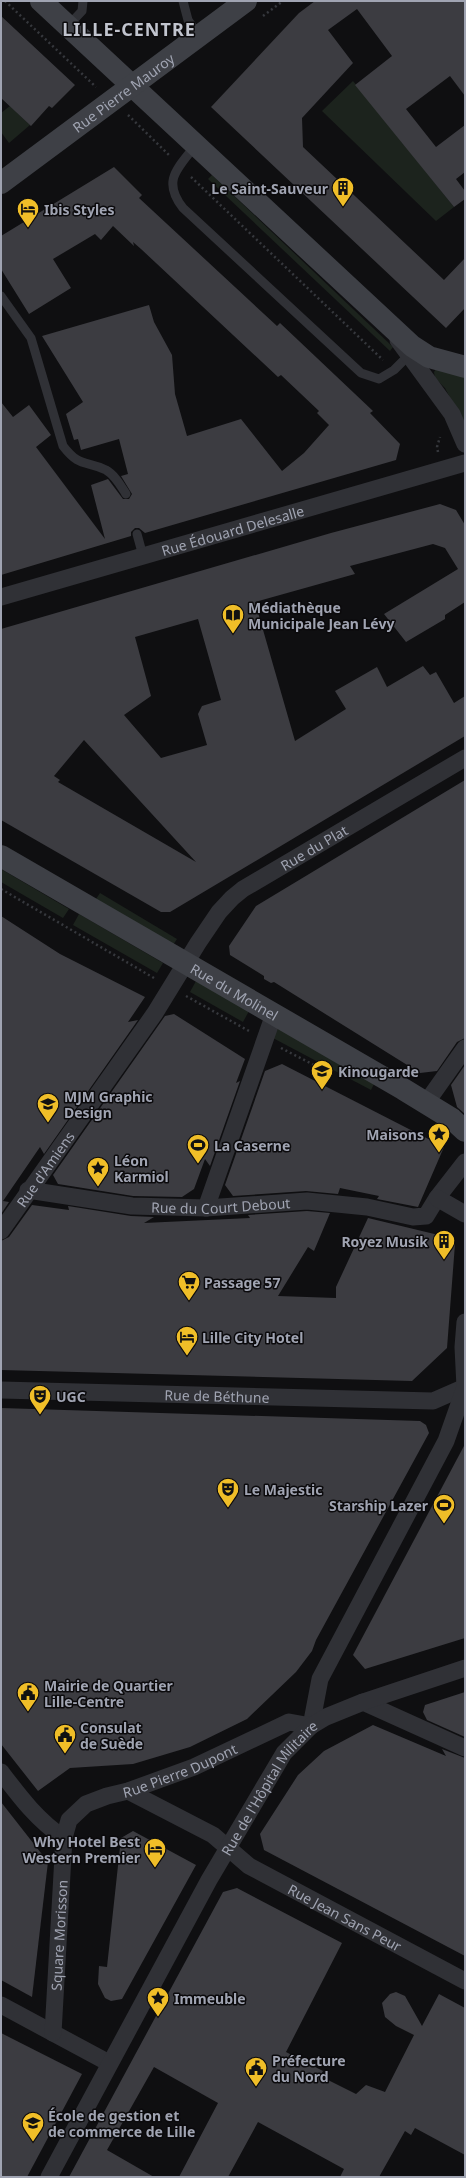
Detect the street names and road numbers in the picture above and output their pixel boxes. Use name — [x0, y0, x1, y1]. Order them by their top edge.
street label: Rue Pierre Mauroy — [68, 48, 178, 136]
street label: Rue Édouard Delesalle — [159, 501, 306, 560]
street label: Rue du Plat — [277, 820, 351, 874]
street label: Rue du Molinel — [187, 958, 282, 1024]
street label: Rue d'Amiens — [12, 1127, 78, 1211]
street label: Rue du Court Debout — [151, 1193, 291, 1218]
street label: Rue de Béthune — [164, 1385, 270, 1406]
street label: Rue de l'Hôpital Militaire — [216, 1715, 321, 1859]
street label: Rue Pierre Dupont — [121, 1739, 240, 1801]
street label: Square Morisson — [46, 1879, 71, 1991]
street label: Rue Jean Sans Peur — [285, 1879, 405, 1955]

